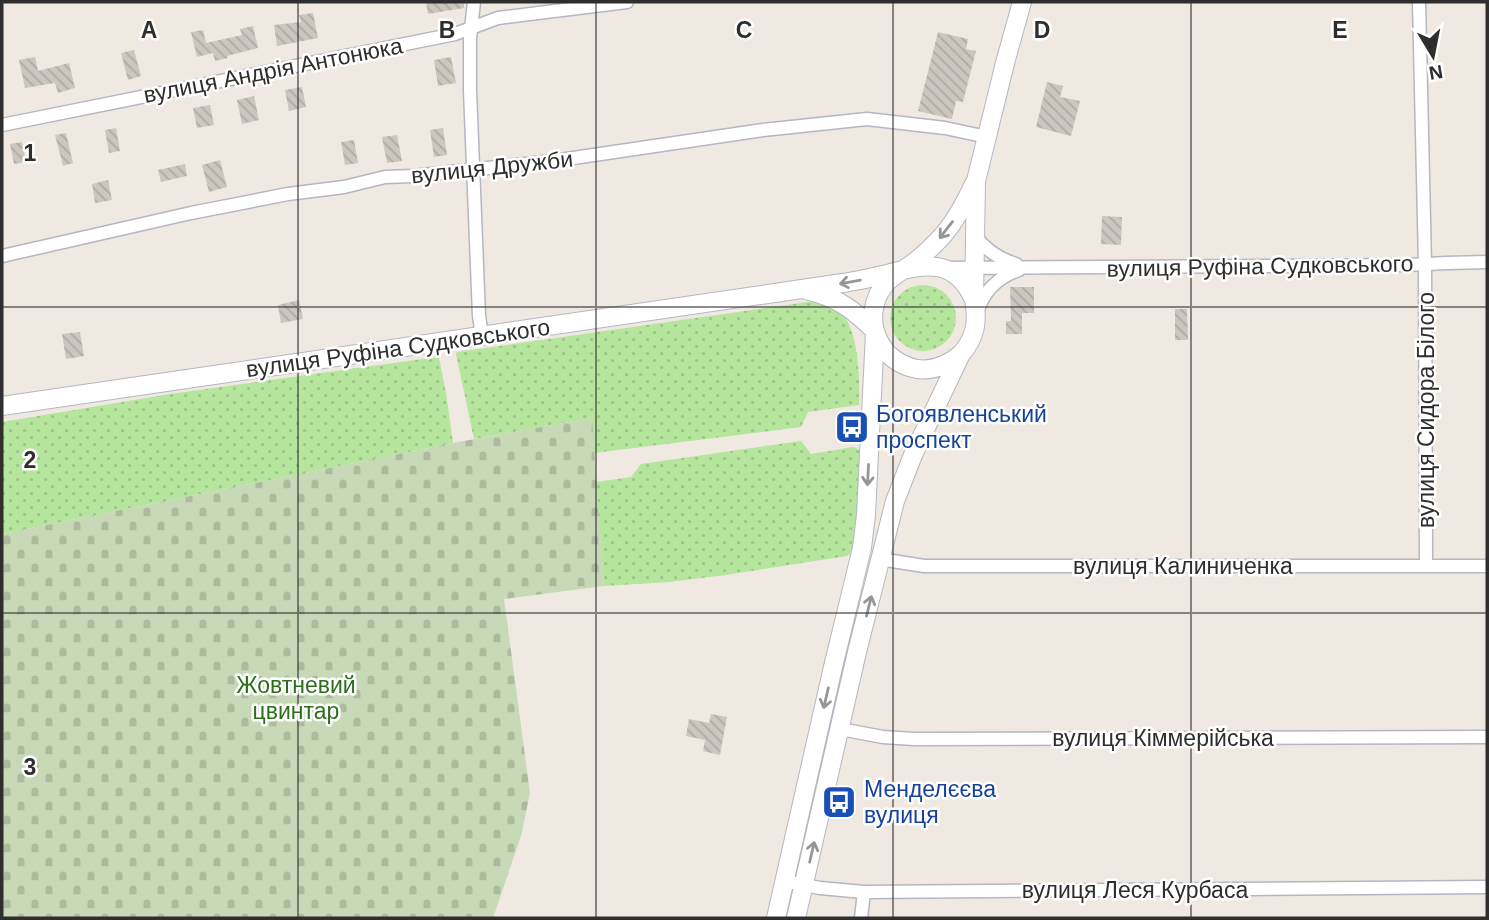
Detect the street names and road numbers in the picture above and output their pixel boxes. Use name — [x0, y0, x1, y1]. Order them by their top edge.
street label: вулиця Андрія Антонюка — [141, 32, 405, 108]
street label: вулиця Дружби — [410, 146, 574, 188]
street label: вулиця Руфіна Судковського — [1106, 250, 1414, 282]
street label: вулиця Сидора Білого — [1413, 292, 1439, 528]
street label: вулиця Руфіна Судковського — [244, 314, 552, 382]
street label: вулиця Калиниченка — [1073, 553, 1293, 579]
street label: вулиця Кіммерійська — [1052, 725, 1274, 751]
street label: вулиця Леся Курбаса — [1022, 877, 1248, 903]

